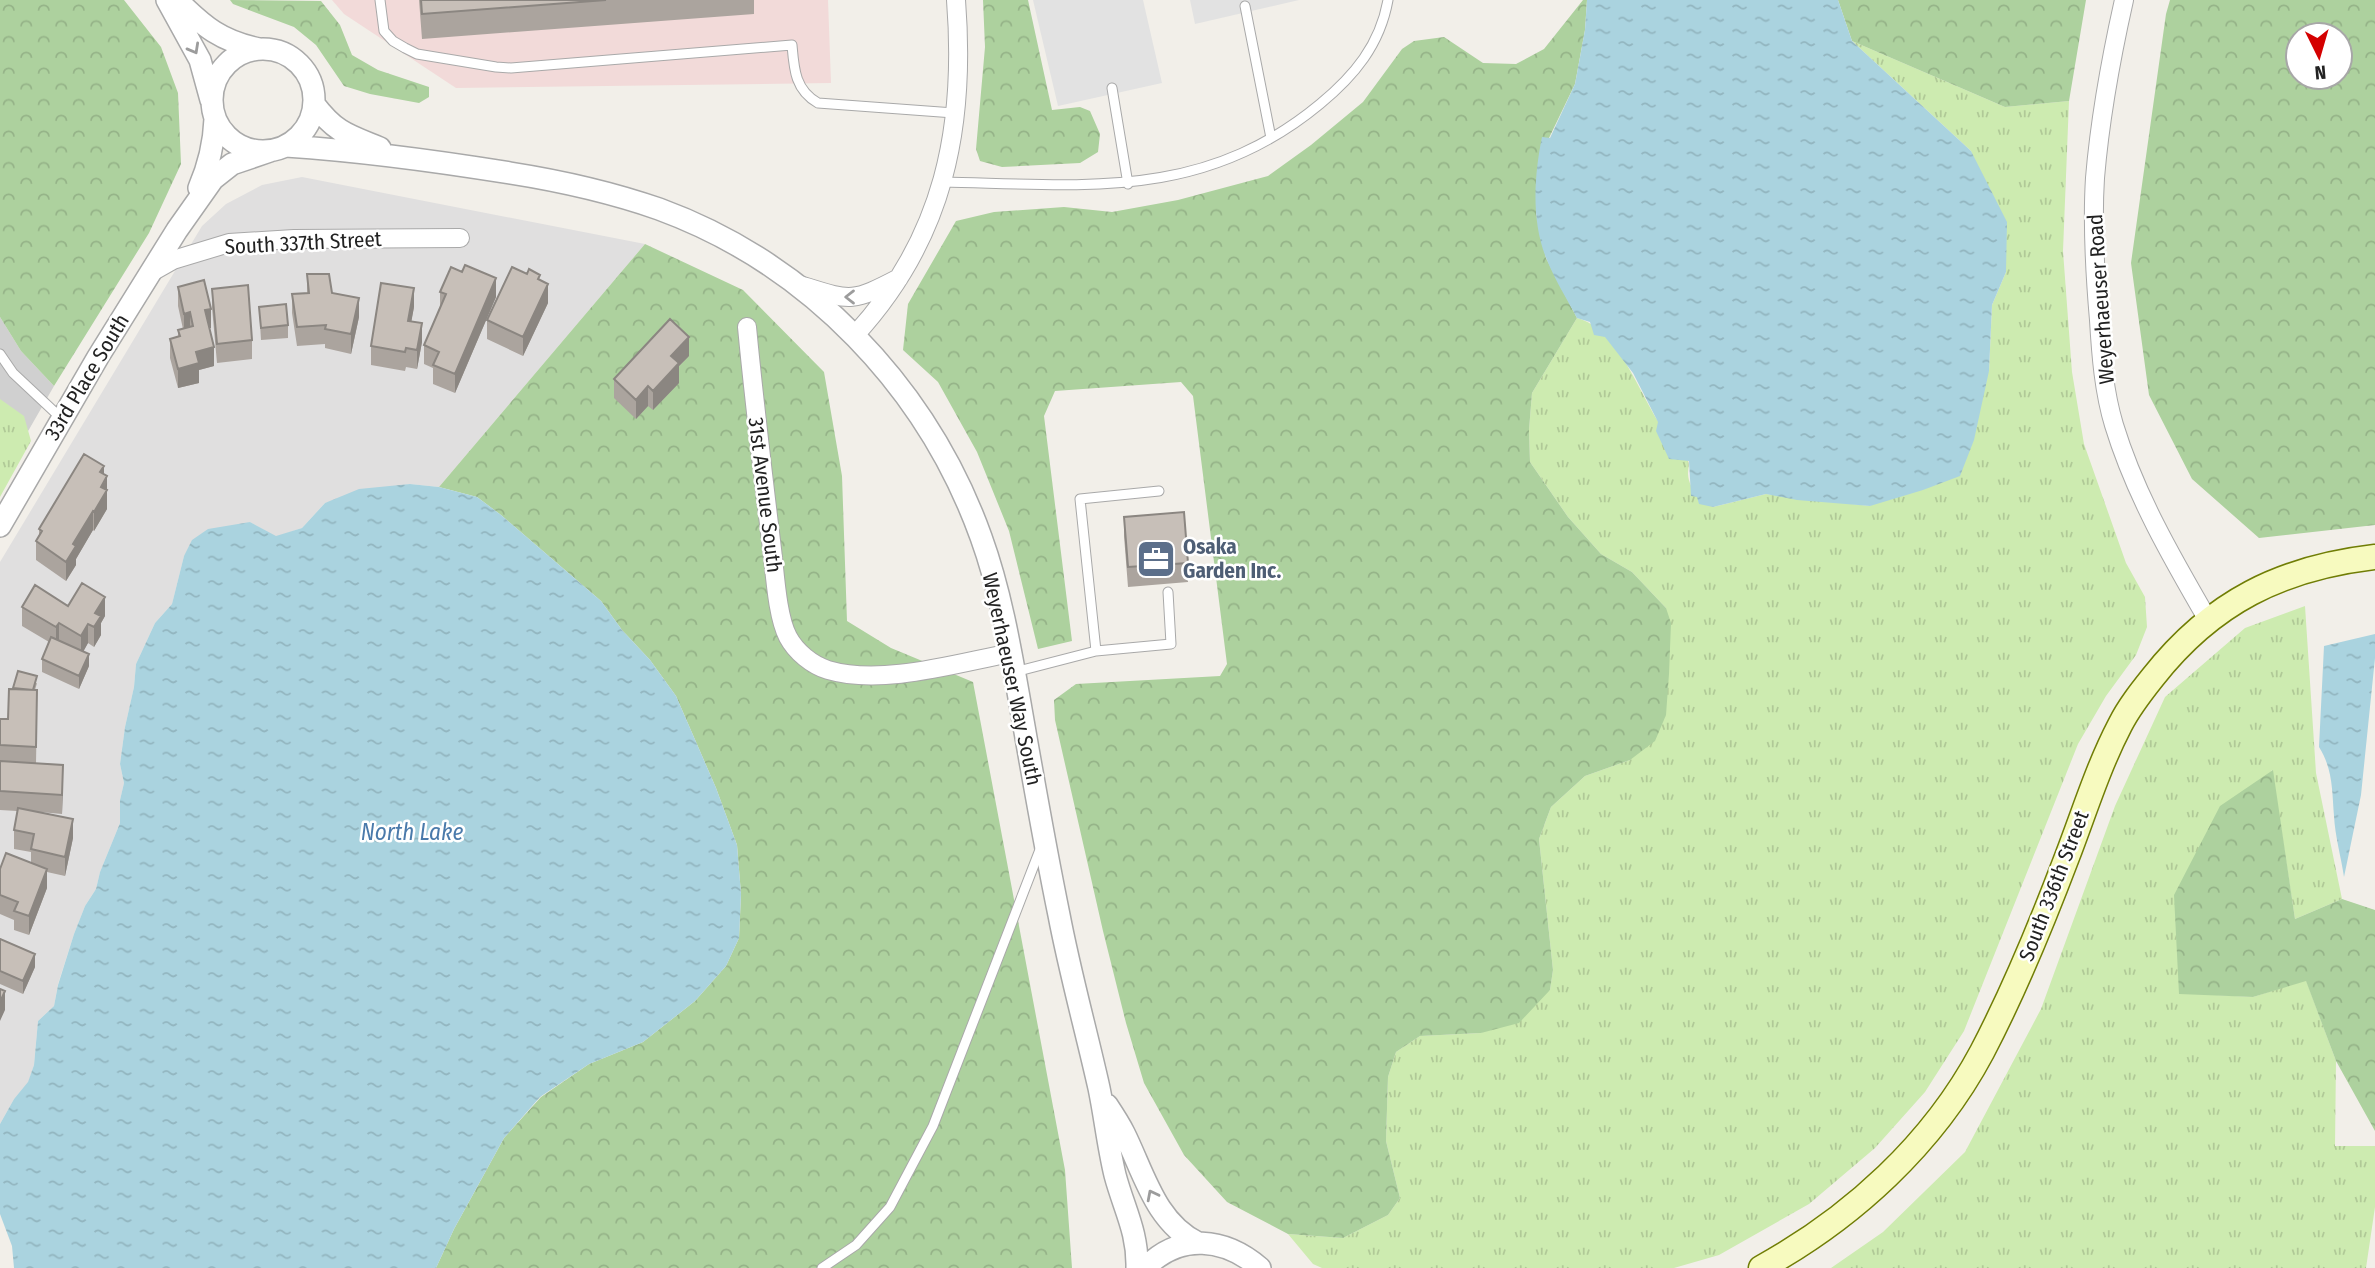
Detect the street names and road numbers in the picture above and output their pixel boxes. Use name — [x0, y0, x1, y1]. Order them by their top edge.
street label: Weyerhaeuser Road — [2082, 213, 2120, 385]
street label: South 337th Street — [224, 226, 382, 260]
street label: 33rd Place South — [39, 309, 135, 445]
street label: 31st Avenue South — [743, 416, 787, 574]
street label: Weyerhaeuser Way South — [977, 570, 1047, 788]
street label: South 336th Street — [2013, 807, 2095, 965]

